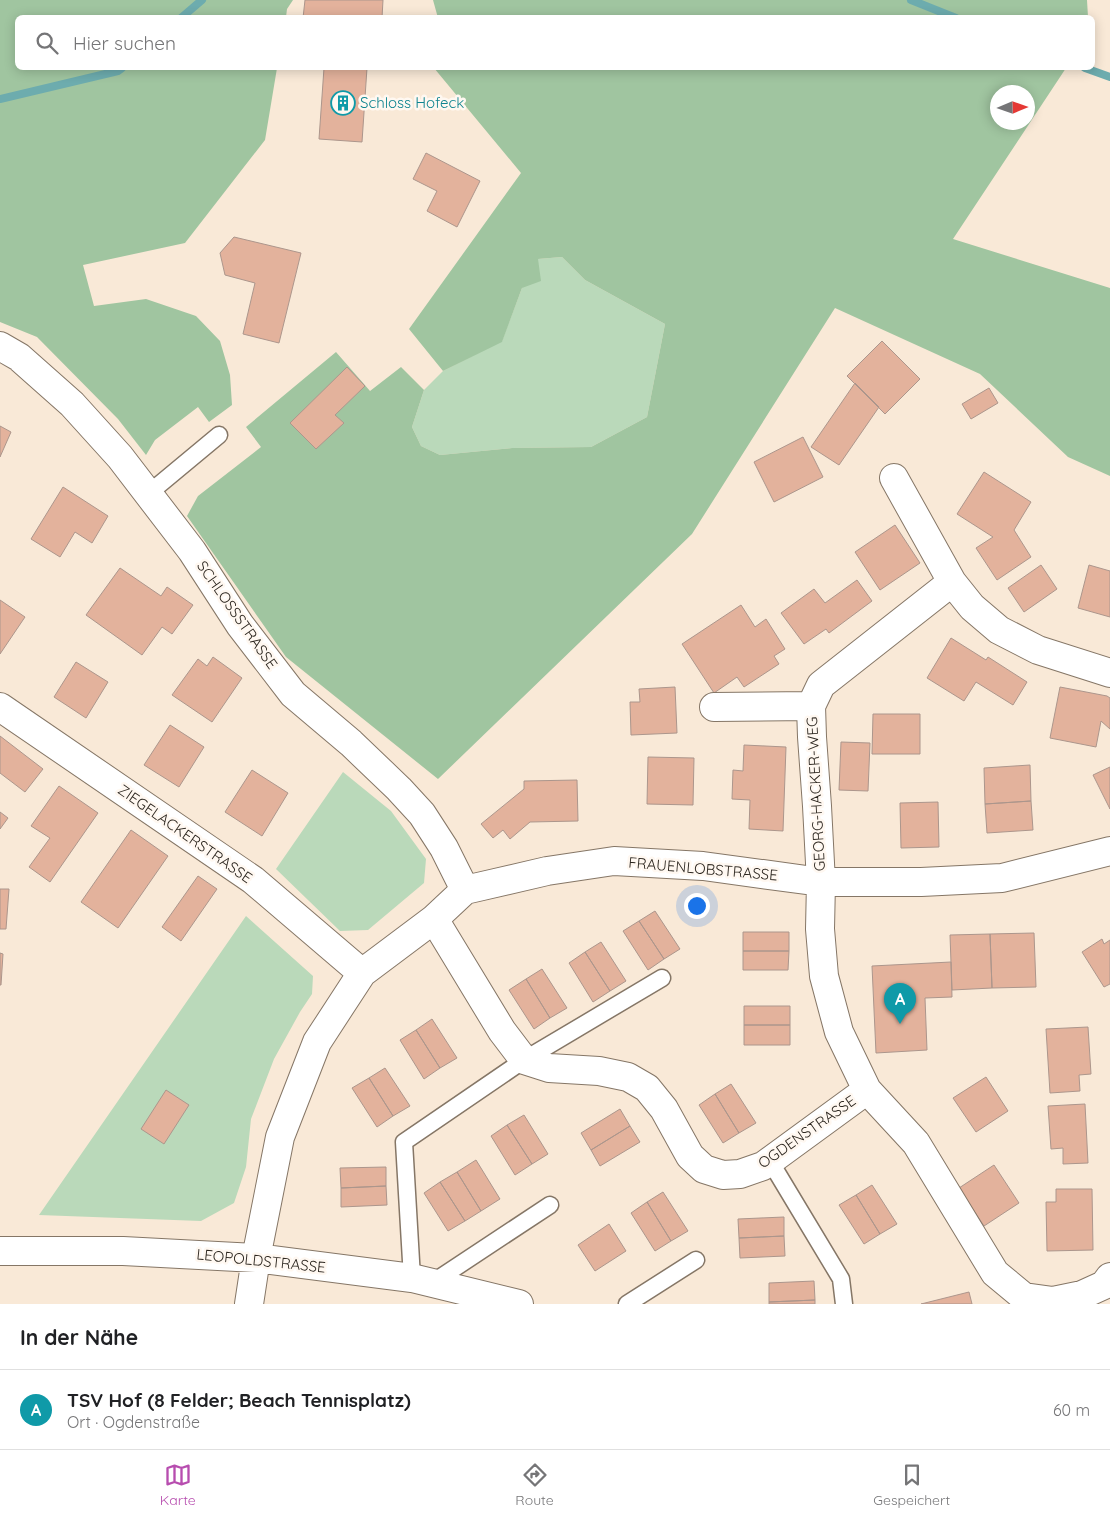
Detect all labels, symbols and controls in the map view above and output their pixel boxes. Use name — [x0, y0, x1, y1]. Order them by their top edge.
search box — [15, 15, 1095, 70]
icon: search — [33, 29, 61, 57]
text: Hier suchen — [73, 31, 176, 55]
north arrow — [990, 85, 1035, 130]
building icon: Schloss Hofeck — [330, 90, 356, 116]
place label: Schloss Hofeck — [360, 93, 464, 112]
street label: SCHLOSSSTRASSE — [193, 557, 282, 673]
street label: GEORG-HACKER-WEG — [802, 716, 829, 872]
street label: ZIEGELACKERSTRASSE — [114, 780, 256, 887]
street label: FRAUENLOBSTRASSE — [628, 853, 779, 885]
your location — [684, 893, 710, 919]
pin: A — [884, 983, 916, 1024]
street label: OGDENSTRASSE — [754, 1091, 859, 1172]
street label: LEOPOLDSTRASSE — [196, 1244, 327, 1277]
text: In der Nähe — [20, 1324, 138, 1350]
text: TSV Hof (8 Felder; Beach Tennisplatz) — [67, 1388, 411, 1412]
text: A — [31, 1400, 41, 1420]
text: 60 m — [1053, 1400, 1090, 1420]
text: Ort · Ogdenstraße — [67, 1412, 200, 1432]
tab: Karte — [160, 1461, 196, 1509]
tab: Route — [515, 1461, 554, 1509]
tab: Gespeichert — [873, 1461, 950, 1509]

